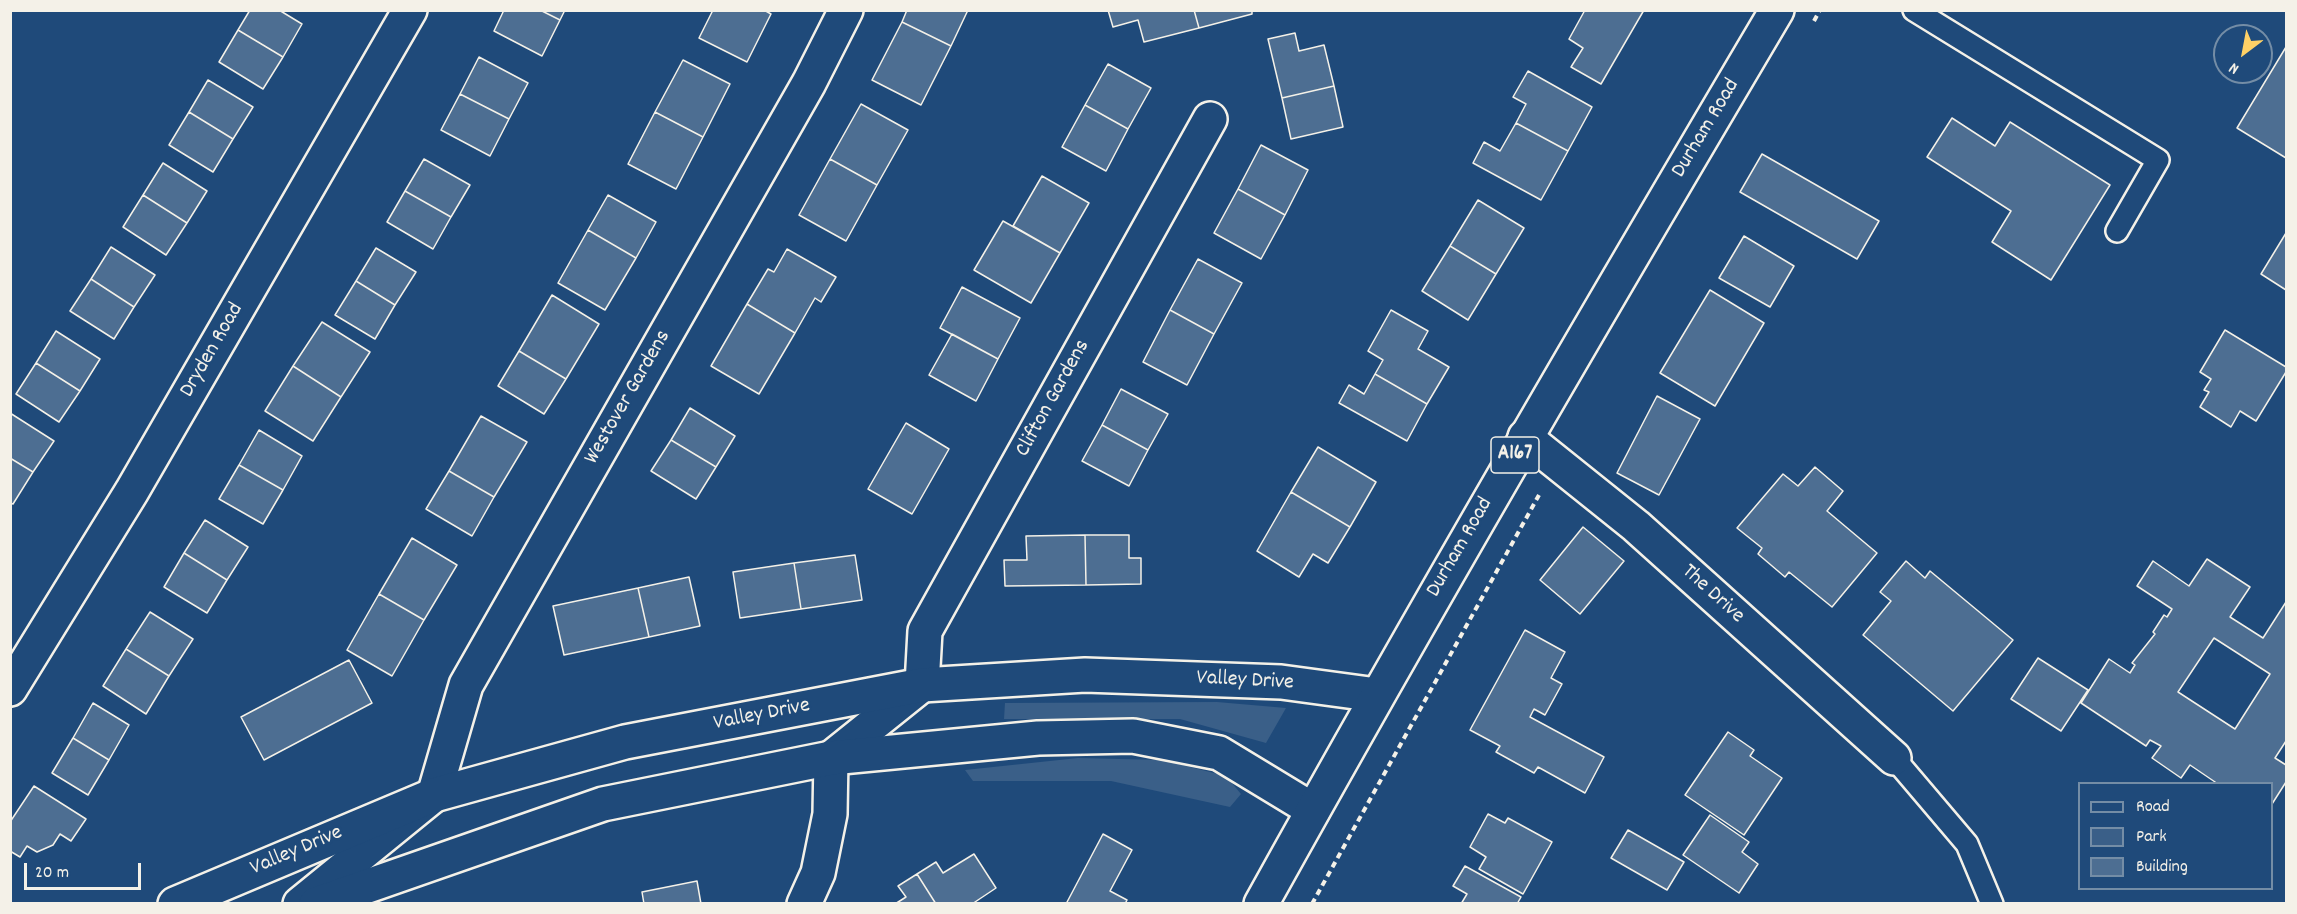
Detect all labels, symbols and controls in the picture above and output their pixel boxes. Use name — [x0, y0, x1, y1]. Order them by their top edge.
north arrow — [2213, 24, 2273, 84]
text: N — [2225, 56, 2244, 80]
street label: Durham Road — [1667, 75, 1747, 183]
street label: Dryden Road — [175, 299, 251, 403]
street label: Westover Gardens — [580, 326, 678, 470]
street label: Clifton Gardens — [1011, 336, 1097, 462]
road number: A167 — [1491, 437, 1539, 473]
street label: Durham Road — [1422, 493, 1500, 603]
street label: The Drive — [1675, 560, 1749, 630]
street label: Valley Drive — [1196, 666, 1294, 698]
street label: Valley Drive — [712, 694, 812, 738]
legend — [2078, 782, 2273, 890]
text: Road — [2136, 795, 2170, 820]
street label: Valley Drive — [247, 821, 347, 883]
text: Park — [2136, 825, 2167, 850]
scale bar — [27, 851, 144, 889]
text: Building — [2136, 855, 2188, 880]
text: 20 m — [35, 861, 69, 886]

